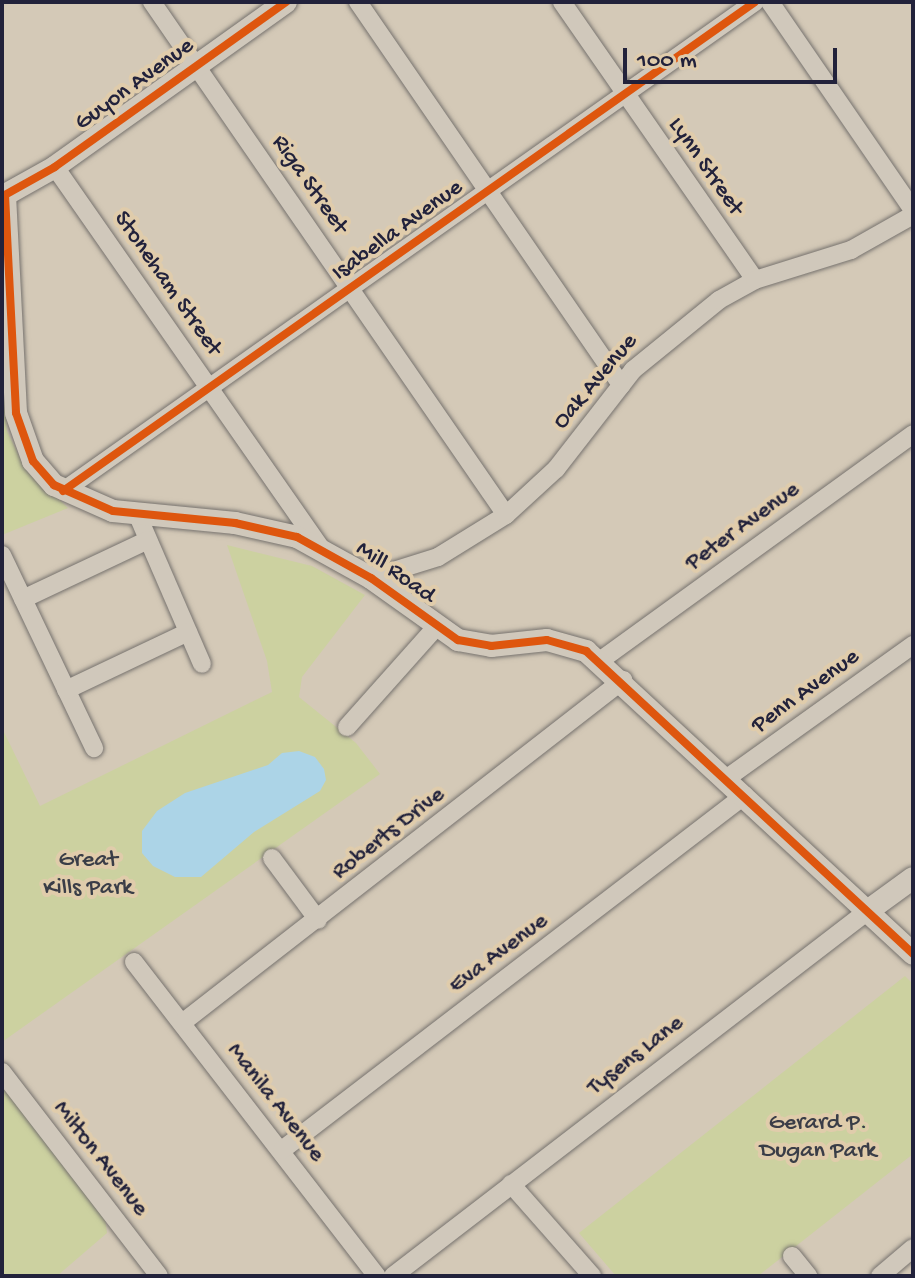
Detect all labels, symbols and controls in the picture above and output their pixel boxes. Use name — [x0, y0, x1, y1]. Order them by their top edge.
street label: Guyon Avenue — [70, 32, 200, 138]
scale bar — [627, 32, 841, 82]
text: 100 m — [637, 47, 697, 76]
street label: Lynn Street — [661, 112, 749, 222]
street label: Riga Street — [264, 130, 354, 240]
street label: Isabella Avenue — [327, 174, 469, 288]
street label: Stoneham Street — [106, 206, 228, 362]
street label: Oak Avenue — [548, 328, 644, 436]
street label: Peter Avenue — [680, 476, 806, 578]
street label: Mill Road — [350, 535, 440, 611]
street label: Penn Avenue — [746, 643, 866, 741]
street label: Roberts Drive — [327, 781, 451, 887]
park label: Great Kills Park — [43, 847, 133, 903]
street label: Eva Avenue — [444, 907, 554, 1001]
street label: Tysens Lane — [582, 1010, 690, 1102]
street label: Manila Avenue — [220, 1038, 330, 1168]
street label: Milton Avenue — [46, 1096, 154, 1222]
park label: Gerard P. Dugan Park — [760, 1110, 876, 1166]

